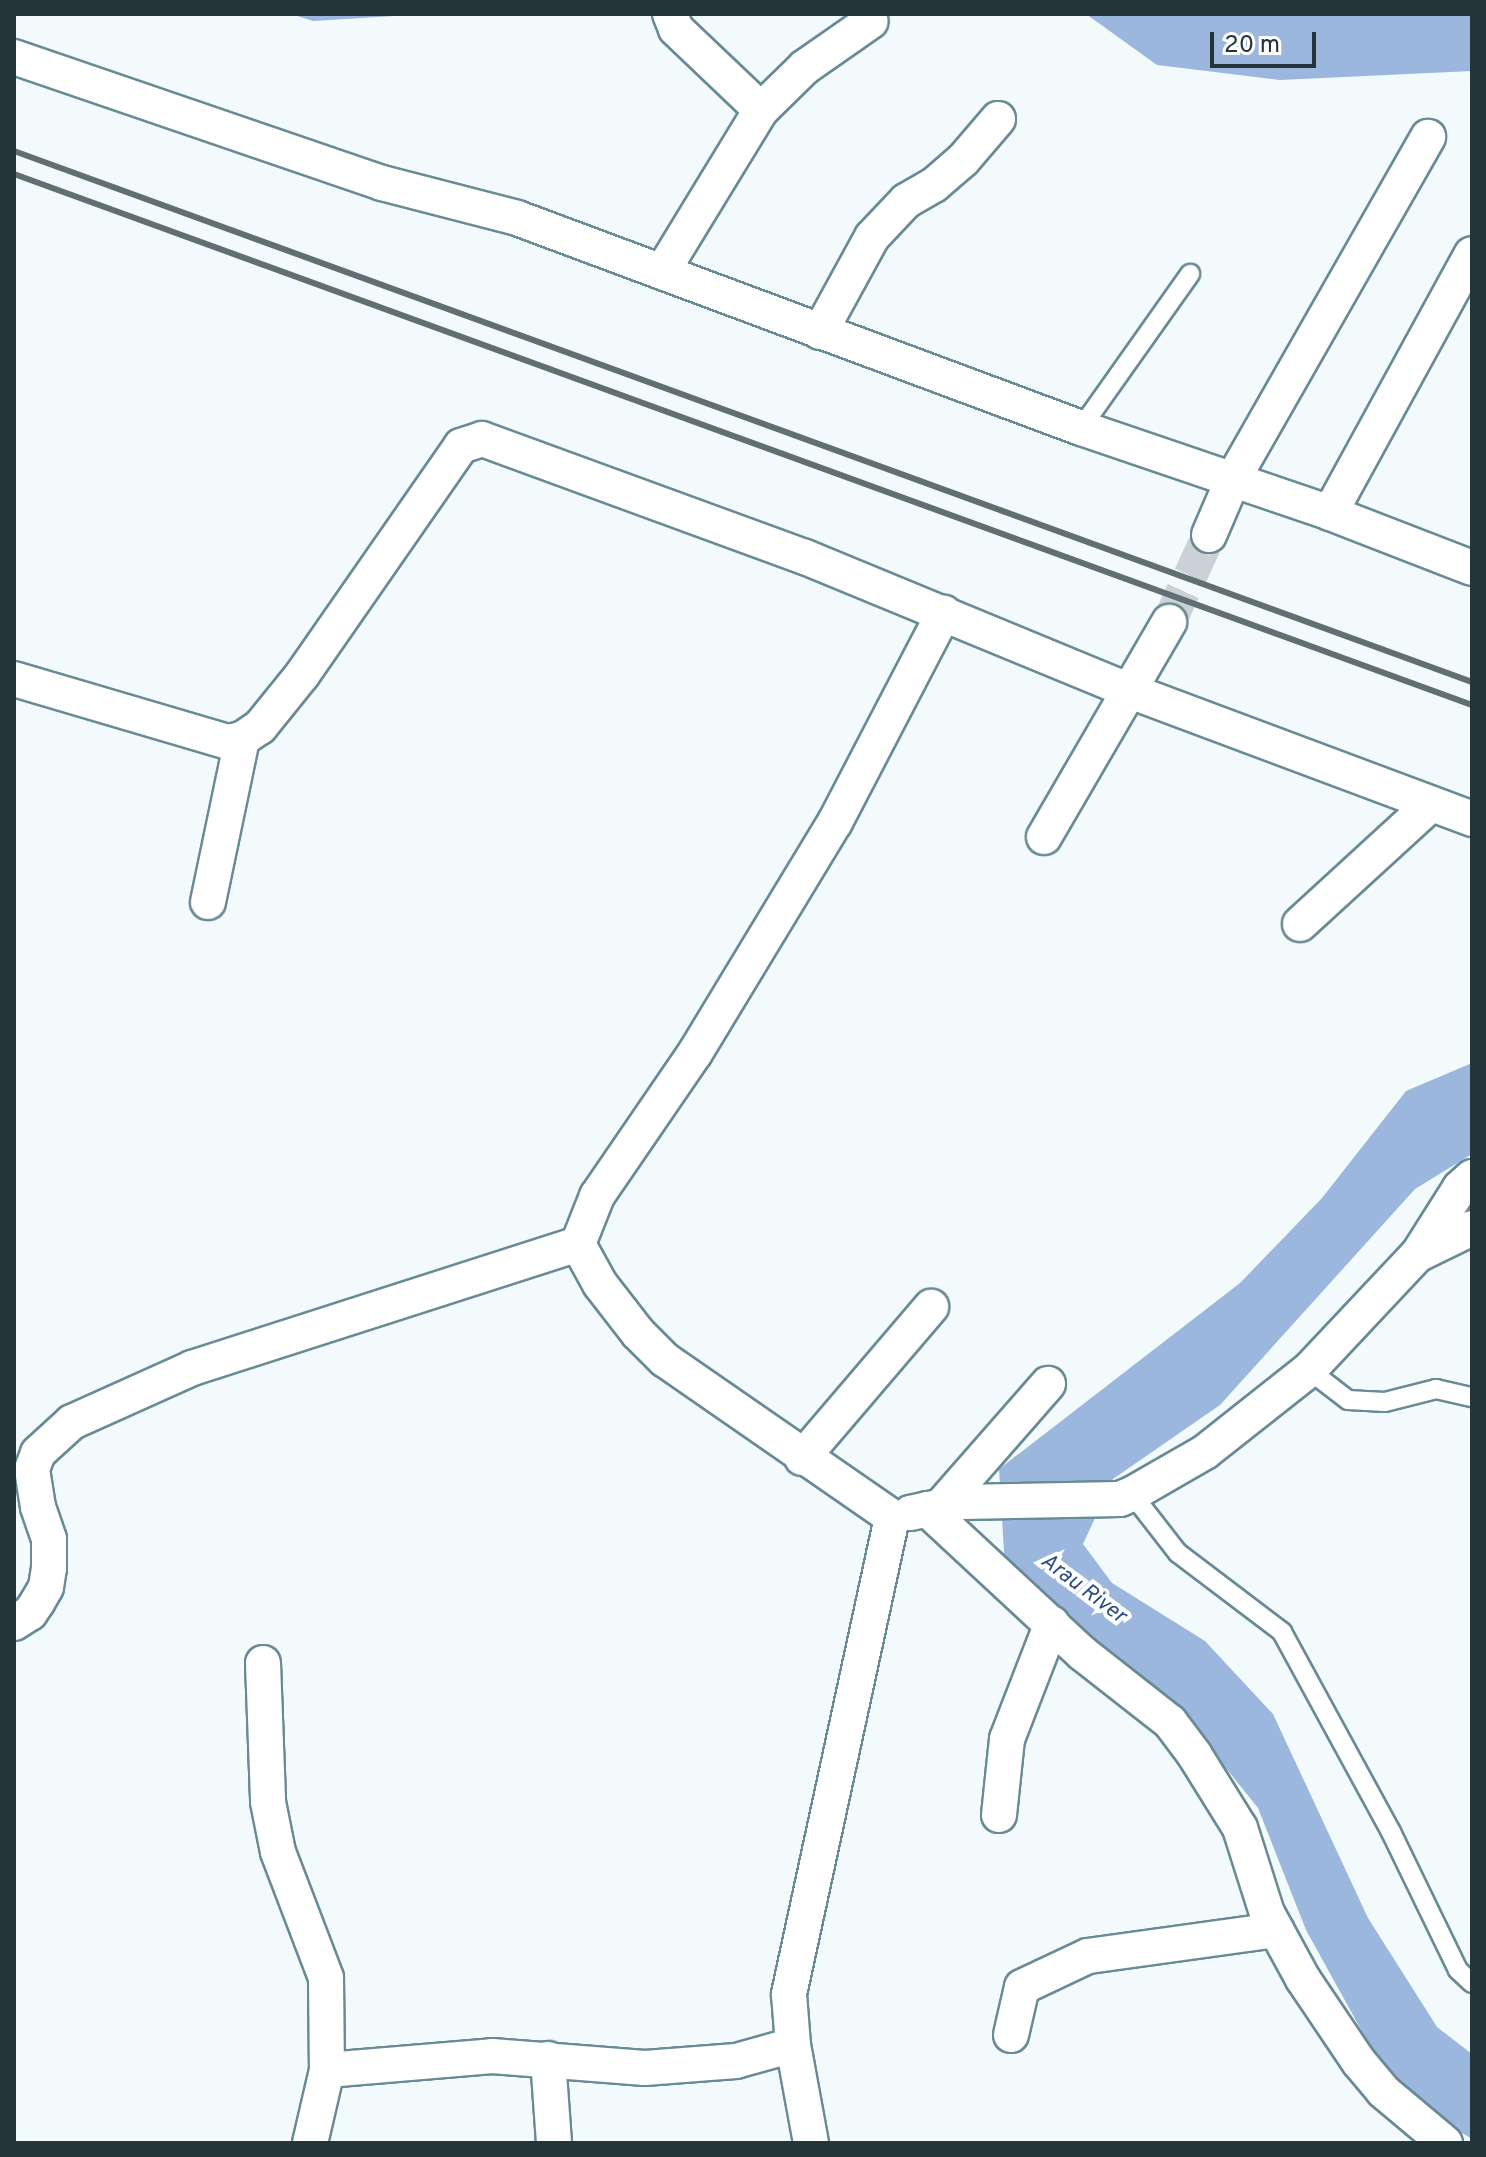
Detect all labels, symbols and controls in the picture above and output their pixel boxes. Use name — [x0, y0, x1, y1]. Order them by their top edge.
scale bar — [1214, 16, 1320, 66]
text: 20 m — [1224, 31, 1280, 61]
water label: Arau River — [1035, 1548, 1131, 1630]

